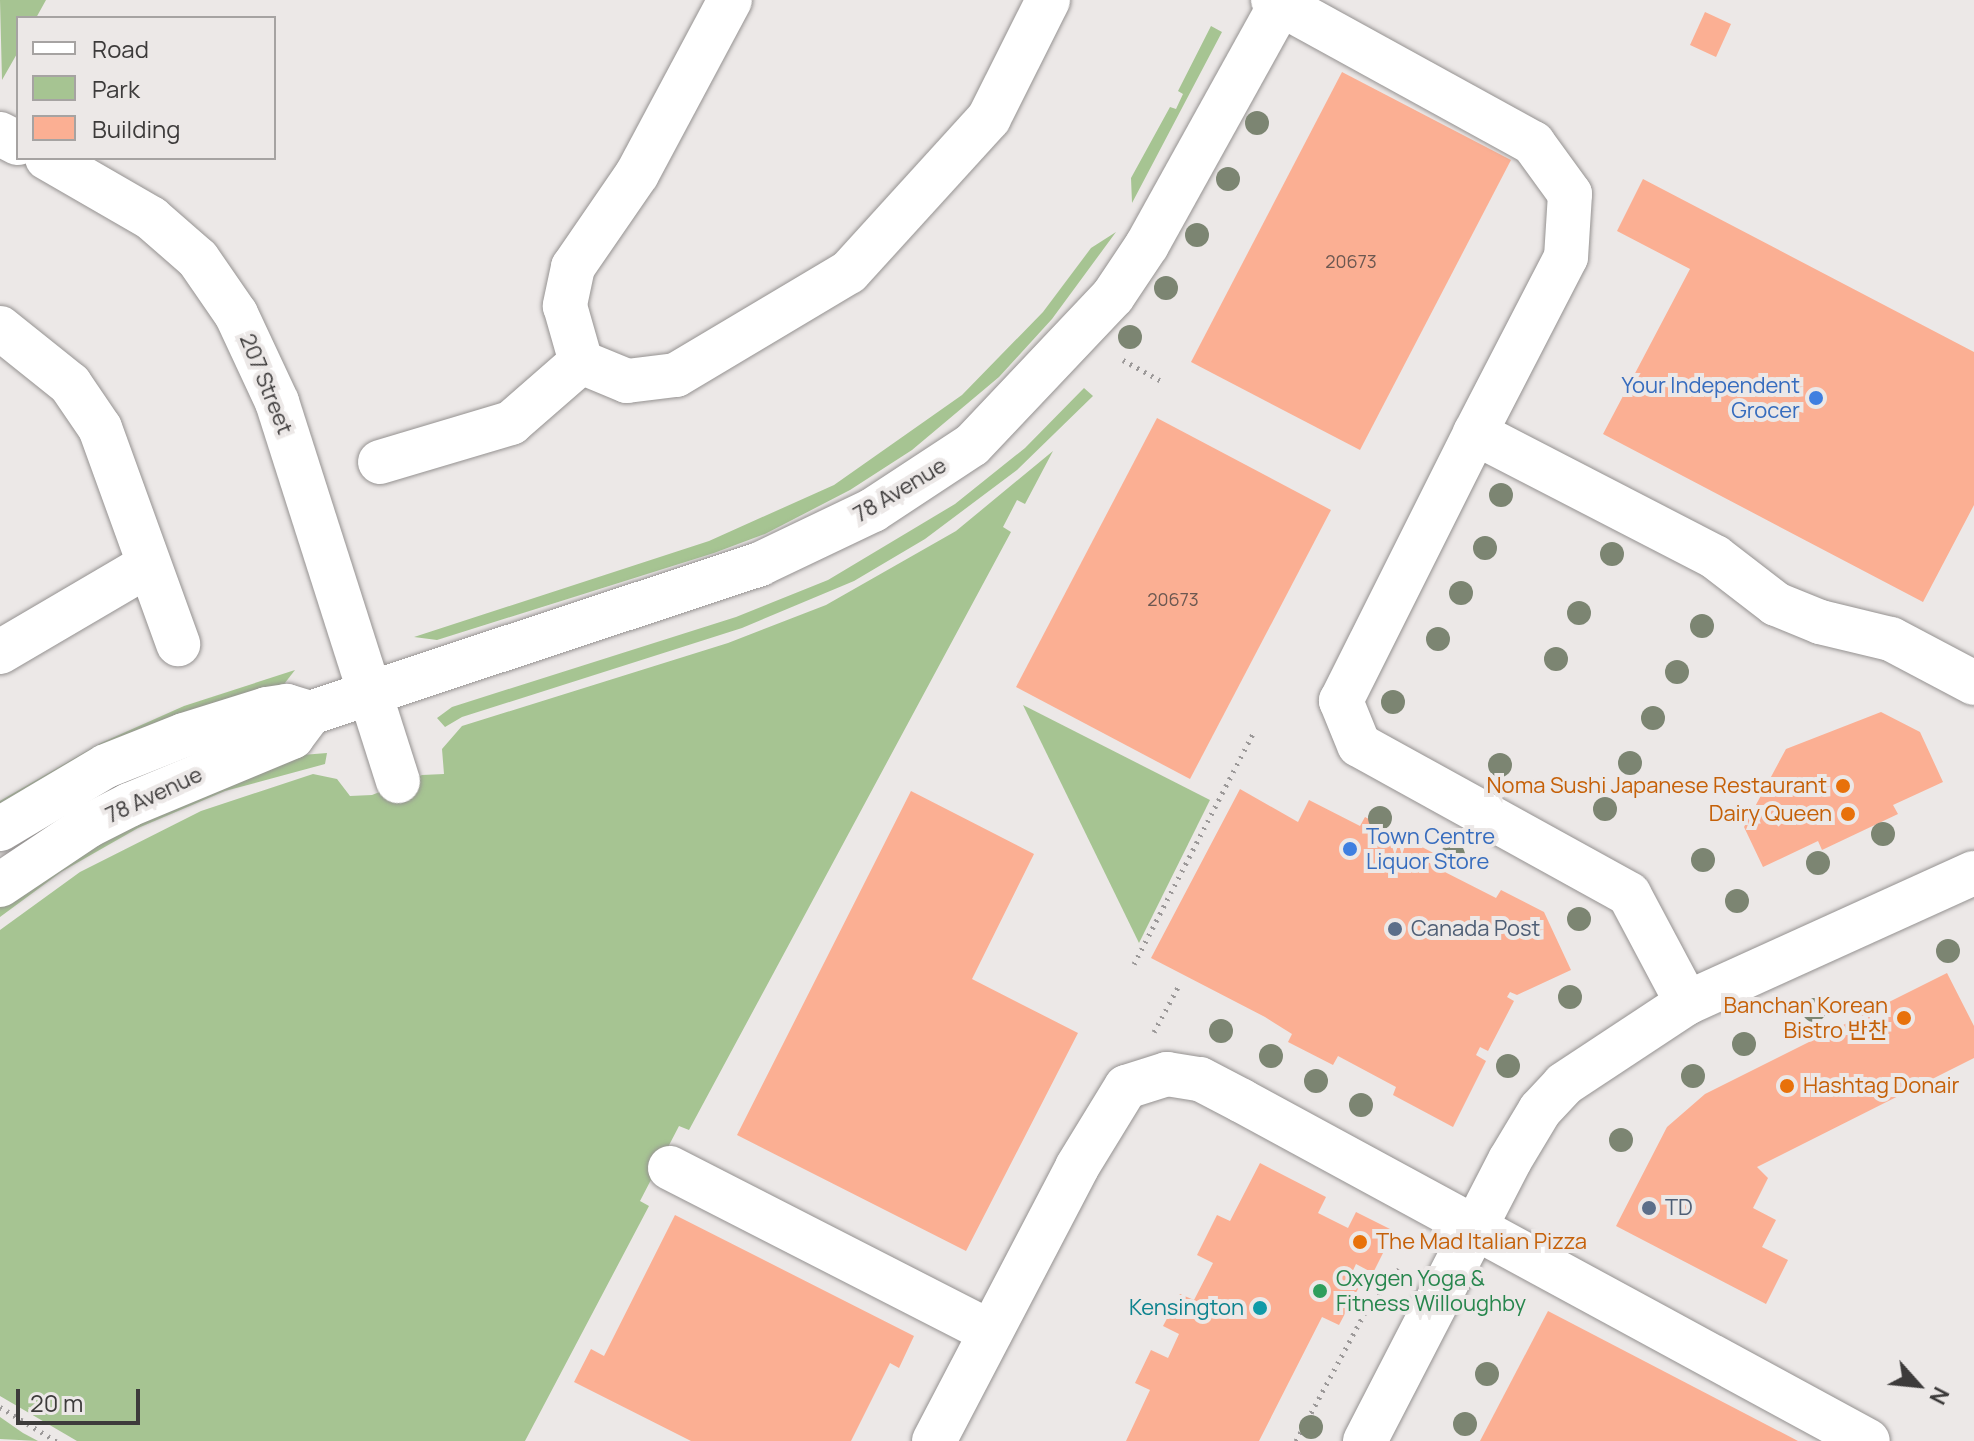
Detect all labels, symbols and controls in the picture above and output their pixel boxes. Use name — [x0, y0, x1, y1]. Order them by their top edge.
legend — [16, 16, 276, 160]
text: Road — [92, 32, 149, 65]
text: Park — [92, 72, 140, 105]
text: Building — [92, 112, 180, 145]
house number: 20673 — [1325, 250, 1377, 272]
street label: 207 Street — [234, 330, 298, 438]
place label: Your Independent Grocer — [1621, 372, 1800, 424]
marker: Your Independent Grocer — [1807, 389, 1825, 407]
street label: 78 Avenue — [849, 452, 951, 528]
house number: 20673 — [1147, 588, 1199, 610]
street label: 78 Avenue — [102, 761, 206, 829]
place label: Noma Sushi Japanese Restaurant — [1487, 773, 1827, 799]
marker: Noma Sushi Japanese Restaurant — [1834, 777, 1852, 795]
place label: Dairy Queen — [1709, 801, 1832, 827]
marker: Dairy Queen — [1839, 805, 1857, 823]
place label: Town Centre Liquor Store — [1366, 823, 1495, 874]
marker: Town Centre Liquor Store — [1341, 840, 1359, 858]
place label: Canada Post — [1411, 916, 1540, 942]
marker: Canada Post — [1386, 920, 1404, 938]
place label: Banchan Korean Bistro 반찬 — [1724, 992, 1888, 1044]
marker: Banchan Korean Bistro 반찬 — [1895, 1009, 1913, 1027]
place label: Hashtag Donair — [1803, 1073, 1959, 1099]
marker: Hashtag Donair — [1778, 1077, 1796, 1095]
place label: TD — [1665, 1195, 1693, 1221]
marker: TD — [1640, 1199, 1658, 1217]
place label: The Mad Italian Pizza — [1376, 1229, 1587, 1255]
marker: The Mad Italian Pizza — [1351, 1233, 1369, 1251]
place label: Oxygen Yoga & Fitness Willoughby — [1336, 1265, 1526, 1316]
marker: Oxygen Yoga & Fitness Willoughby — [1311, 1282, 1329, 1300]
place label: Kensington — [1129, 1295, 1244, 1321]
marker: Kensington — [1251, 1299, 1269, 1317]
north arrow — [1878, 1345, 1958, 1425]
scale bar — [20, 1373, 144, 1423]
text: N — [1922, 1382, 1956, 1410]
text: 20 m — [30, 1386, 83, 1419]

